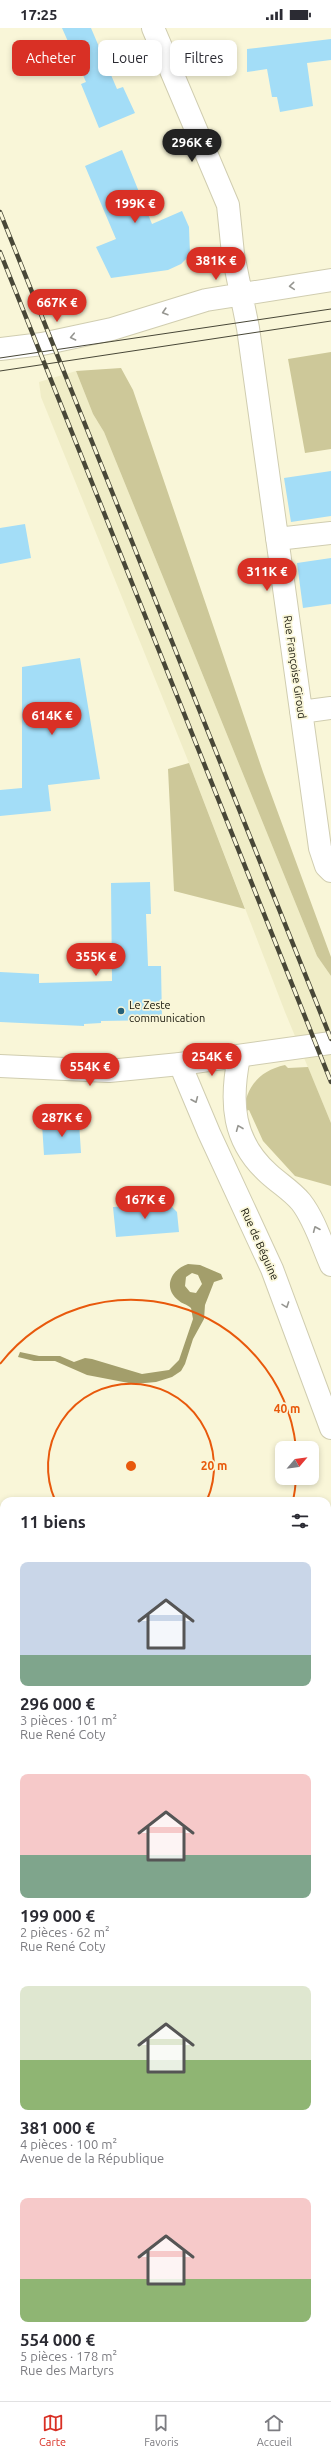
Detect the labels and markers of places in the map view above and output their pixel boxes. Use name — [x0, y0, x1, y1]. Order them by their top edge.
pin: 296K € — [159, 129, 225, 163]
pin: 199K € — [102, 190, 168, 224]
pin: 381K € — [183, 247, 249, 281]
pin: 667K € — [24, 289, 90, 323]
pin: 311K € — [234, 558, 300, 592]
pin: 614K € — [19, 702, 85, 736]
pin: 355K € — [63, 943, 129, 977]
place label: Le Zeste communication — [129, 999, 205, 1024]
marker: Le Zeste communication — [116, 1006, 126, 1016]
pin: 254K € — [179, 1043, 245, 1077]
pin: 554K € — [57, 1053, 123, 1087]
pin: 287K € — [29, 1104, 95, 1138]
pin: 167K € — [112, 1186, 178, 1220]
centre of rings — [124, 1459, 138, 1473]

